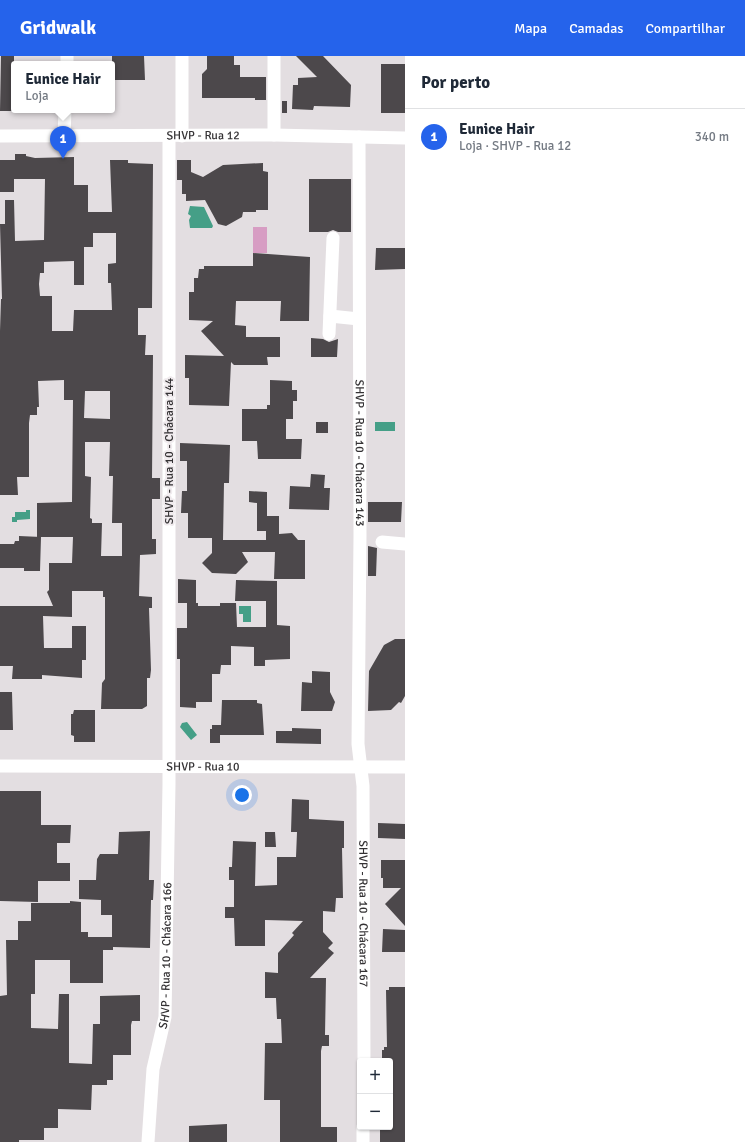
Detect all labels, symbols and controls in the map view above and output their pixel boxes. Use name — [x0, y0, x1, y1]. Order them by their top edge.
text: Gridwalk — [20, 16, 96, 40]
text: Mapa — [514, 20, 547, 37]
text: Camadas — [569, 20, 623, 37]
text: Compartilhar — [645, 20, 725, 37]
popup — [11, 61, 115, 113]
text: Eunice Hair — [25, 70, 101, 88]
text: Por perto — [421, 72, 490, 93]
text: Loja — [25, 88, 49, 104]
text: Eunice Hair — [459, 120, 535, 138]
pin: 1 — [50, 126, 76, 159]
street label: SHVP - Rua 12 — [166, 128, 240, 143]
text: 1 — [430, 129, 438, 145]
text: 340 m — [695, 129, 729, 145]
text: Loja · SHVP - Rua 12 — [459, 138, 571, 154]
street label: SHVP - Rua 10 - Chácara 144 — [162, 377, 177, 524]
street label: SHVP - Rua 10 - Chácara 143 — [352, 380, 367, 526]
street label: SHVP - Rua 10 — [166, 759, 240, 774]
your location — [232, 785, 252, 805]
street label: SHVP - Rua 10 - Chácara 167 — [356, 840, 371, 987]
street label: SHVP - Rua 10 - Chácara 166 — [155, 882, 175, 1030]
map controls — [357, 1058, 393, 1130]
button: + — [357, 1058, 393, 1094]
button: − — [357, 1094, 393, 1130]

